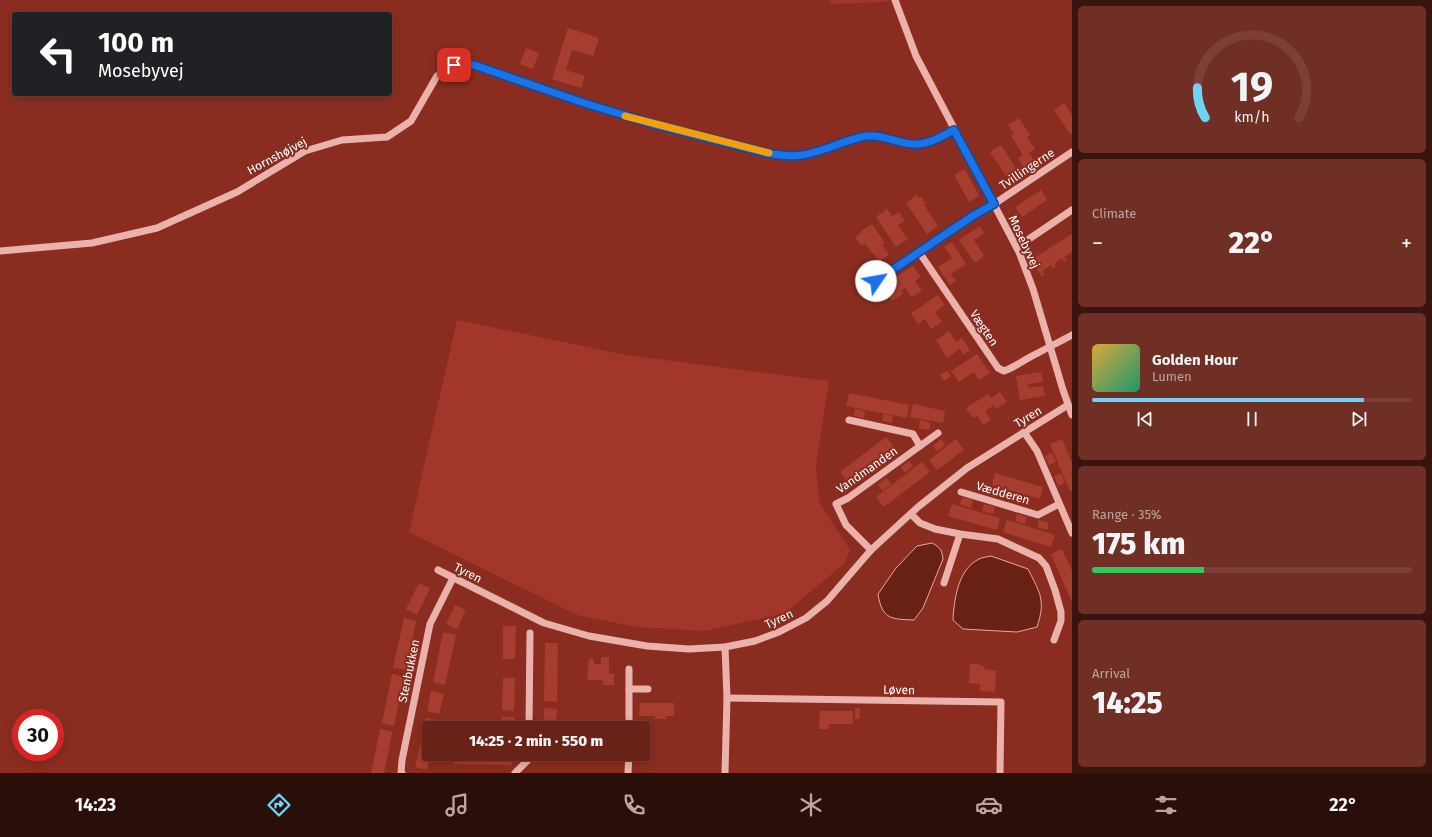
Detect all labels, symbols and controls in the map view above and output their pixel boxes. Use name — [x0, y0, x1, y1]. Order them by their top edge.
text: 100 m — [98, 26, 174, 59]
icon: left — [32, 28, 84, 80]
pin — [437, 48, 471, 82]
icon: arrive — [443, 54, 465, 76]
text: Mosebyvej — [98, 60, 184, 82]
text: 19 — [1231, 62, 1273, 112]
text: km/h — [1234, 108, 1270, 125]
street label: Hornshøjvej — [245, 134, 309, 178]
street label: Tvillingerne — [997, 146, 1057, 192]
text: Climate — [1092, 206, 1136, 221]
street label: Mosebyvej — [1006, 213, 1042, 271]
text: 22° — [1229, 225, 1276, 261]
text: − — [1092, 230, 1103, 257]
text: + — [1401, 230, 1412, 257]
position arrow — [855, 260, 897, 302]
street label: Vægten — [967, 307, 1001, 349]
text: Golden Hour — [1152, 351, 1238, 369]
text: Lumen — [1152, 369, 1192, 384]
street label: Tyren — [1012, 403, 1044, 431]
icon: previous — [1134, 408, 1156, 430]
icon: pause — [1241, 408, 1263, 430]
icon: next — [1348, 408, 1370, 430]
street label: Vandmanden — [834, 444, 900, 496]
street label: Vædderen — [975, 479, 1031, 507]
text: Range · 35% — [1092, 507, 1162, 522]
text: 175 km — [1092, 526, 1185, 562]
street label: Tyren — [452, 560, 484, 586]
street label: Tyren — [763, 606, 795, 632]
street label: Stenbukken — [395, 638, 423, 704]
text: Arrival — [1092, 666, 1130, 681]
street label: Løven — [883, 683, 915, 697]
text: 14:25 — [1092, 685, 1163, 721]
speed limit sign: 30 — [12, 709, 64, 761]
text: 14:25 · 2 min · 550 m — [469, 732, 603, 750]
icon: directions — [265, 791, 293, 819]
icon: music — [443, 791, 471, 819]
icon: phone — [620, 791, 648, 819]
icon: climate — [797, 791, 825, 819]
icon: car — [975, 791, 1003, 819]
icon: filters — [1152, 791, 1180, 819]
text: 14:23 — [75, 794, 116, 816]
text: 22° — [1329, 794, 1357, 816]

